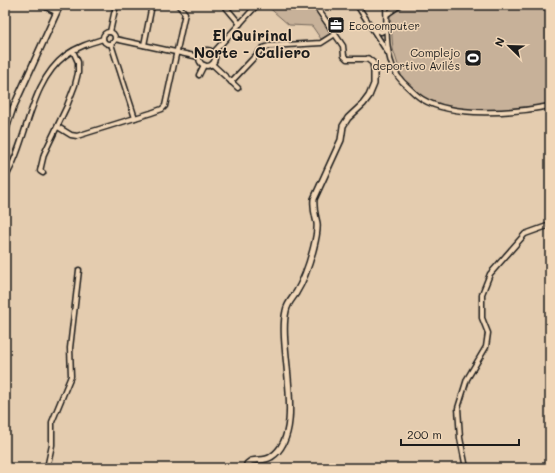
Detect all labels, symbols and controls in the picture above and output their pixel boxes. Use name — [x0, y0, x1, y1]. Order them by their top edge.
office icon: Ecocomputer — [326, 15, 346, 35]
place label: Ecocomputer — [349, 18, 420, 33]
district label: El Quirinal Norte - Caliero — [194, 25, 310, 62]
north arrow — [489, 26, 529, 66]
text: N — [491, 35, 508, 49]
place label: Complejo deportivo Avilés — [372, 45, 460, 73]
sports icon: Complejo deportivo Avilés — [463, 48, 483, 68]
scale bar — [401, 421, 519, 447]
text: 200 m — [407, 426, 442, 442]

